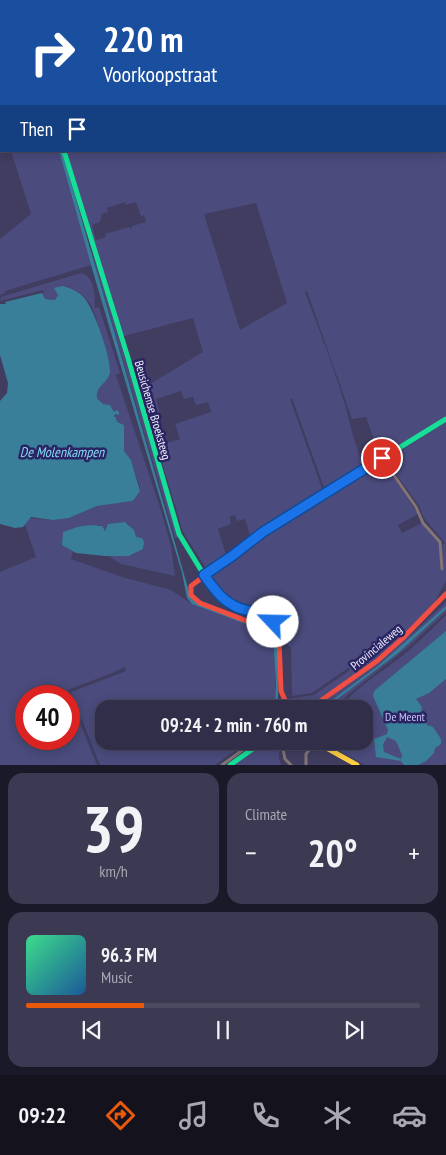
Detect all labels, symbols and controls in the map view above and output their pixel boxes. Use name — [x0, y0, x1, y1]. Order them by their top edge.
text: 220 m — [103, 16, 184, 62]
icon: right — [20, 20, 85, 85]
text: Voorkoopstraat — [103, 60, 217, 88]
icon: arrive — [63, 115, 91, 143]
text: Then — [20, 117, 53, 141]
street label: Beusichemse Broeksteeg — [132, 359, 174, 461]
pin — [361, 437, 403, 479]
water label: De Molenkampen — [20, 443, 105, 461]
icon: arrive — [368, 444, 396, 472]
position arrow — [246, 595, 298, 647]
street label: Provincialeweg — [347, 621, 405, 673]
speed limit sign: 40 — [15, 685, 80, 750]
park label: De Meent — [385, 709, 426, 724]
text: 09:24 · 2 min · 760 m — [161, 713, 307, 737]
text: 39 — [82, 786, 145, 870]
text: Climate — [245, 804, 287, 824]
text: 20° — [307, 828, 358, 877]
text: − — [245, 834, 257, 871]
text: + — [408, 834, 420, 871]
text: km/h — [99, 861, 128, 881]
text: 96.3 FM — [101, 943, 157, 967]
text: Music — [101, 967, 133, 987]
icon: previous — [78, 1016, 106, 1044]
icon: pause — [209, 1016, 237, 1044]
icon: next — [340, 1016, 368, 1044]
icon: directions — [103, 1098, 138, 1133]
icon: music — [176, 1098, 211, 1133]
icon: phone — [248, 1098, 283, 1133]
icon: climate — [320, 1098, 355, 1133]
icon: car — [392, 1098, 427, 1133]
text: 09:22 — [19, 1101, 66, 1129]

